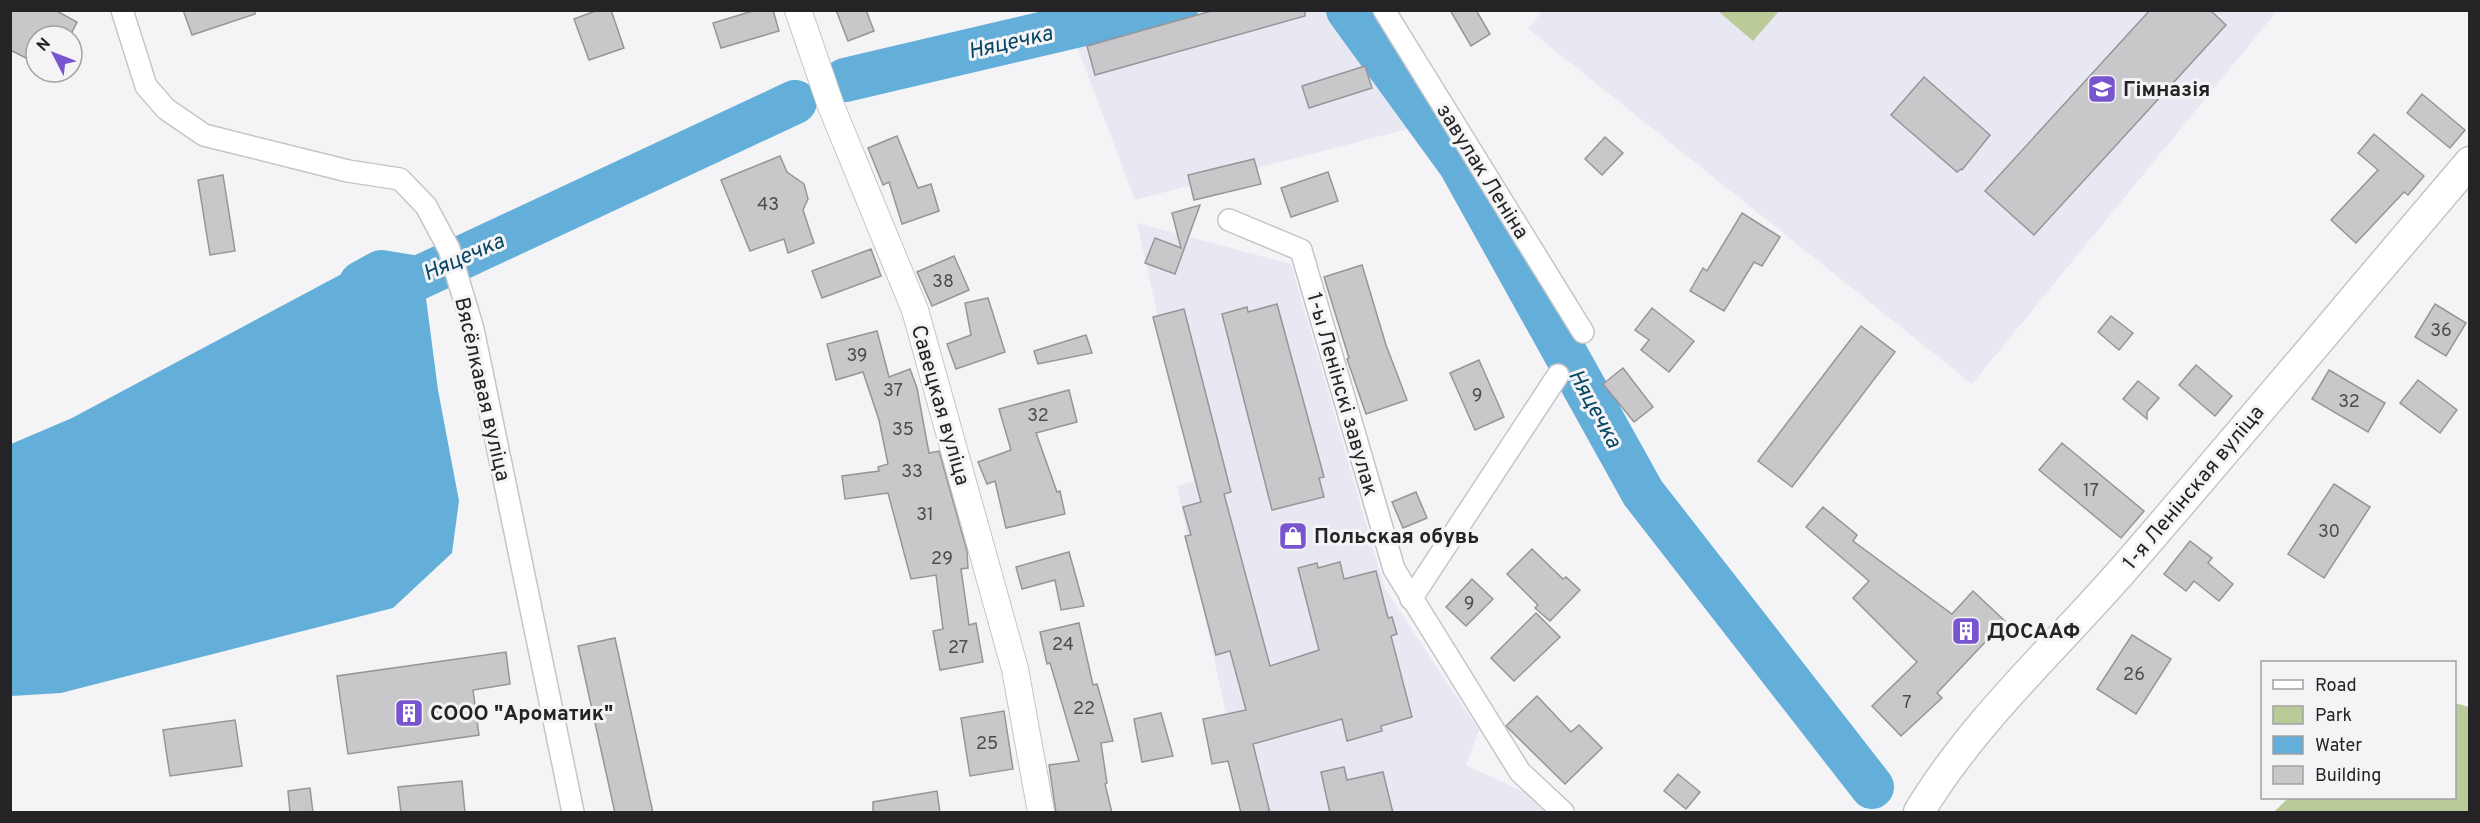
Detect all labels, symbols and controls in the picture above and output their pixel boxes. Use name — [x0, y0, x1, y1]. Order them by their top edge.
water label: Няцечка — [966, 20, 1056, 66]
north arrow — [24, 24, 84, 84]
text: N — [33, 34, 56, 56]
school or university icon: Гімназія — [2086, 73, 2118, 105]
place label: Гімназія — [2123, 77, 2210, 104]
street label: завулак Леніна — [1429, 99, 1534, 245]
house number: 43 — [757, 194, 779, 217]
water label: Няцечка — [419, 228, 509, 288]
house number: 38 — [932, 271, 954, 294]
street label: 1-ы Ленінскі завулак — [1300, 290, 1384, 499]
street label: Вясёлкавая вуліца — [447, 295, 516, 484]
house number: 36 — [2430, 320, 2452, 343]
street label: Савецкая вуліца — [904, 322, 975, 489]
house number: 39 — [846, 345, 868, 368]
water label: Няцечка — [1561, 365, 1627, 454]
house number: 37 — [883, 380, 903, 403]
house number: 9 — [1472, 385, 1482, 408]
house number: 32 — [2338, 391, 2360, 414]
street label: 1-я Ленінская вуліца — [2117, 400, 2271, 576]
house number: 32 — [1027, 405, 1049, 428]
house number: 35 — [892, 419, 914, 442]
house number: 33 — [901, 461, 923, 484]
house number: 17 — [2083, 480, 2099, 503]
house number: 31 — [916, 504, 934, 527]
shop icon: Польская обувь — [1277, 520, 1309, 552]
house number: 30 — [2318, 521, 2340, 544]
place label: Польская обувь — [1314, 524, 1479, 551]
house number: 29 — [931, 548, 953, 571]
house number: 9 — [1464, 593, 1474, 616]
building icon: ДОСААФ — [1950, 615, 1982, 647]
place label: ДОСААФ — [1987, 619, 2080, 646]
house number: 24 — [1052, 634, 1074, 657]
house number: 27 — [948, 637, 968, 660]
legend — [2261, 661, 2456, 799]
house number: 26 — [2123, 664, 2145, 687]
text: Road — [2315, 675, 2357, 698]
house number: 7 — [1902, 692, 1912, 715]
building icon: СООО "Ароматик" — [393, 697, 425, 729]
house number: 22 — [1073, 698, 1095, 721]
place label: СООО "Ароматик" — [430, 701, 613, 728]
text: Park — [2315, 705, 2352, 728]
house number: 25 — [976, 733, 998, 756]
text: Water — [2315, 735, 2362, 758]
text: Building — [2315, 765, 2381, 788]

